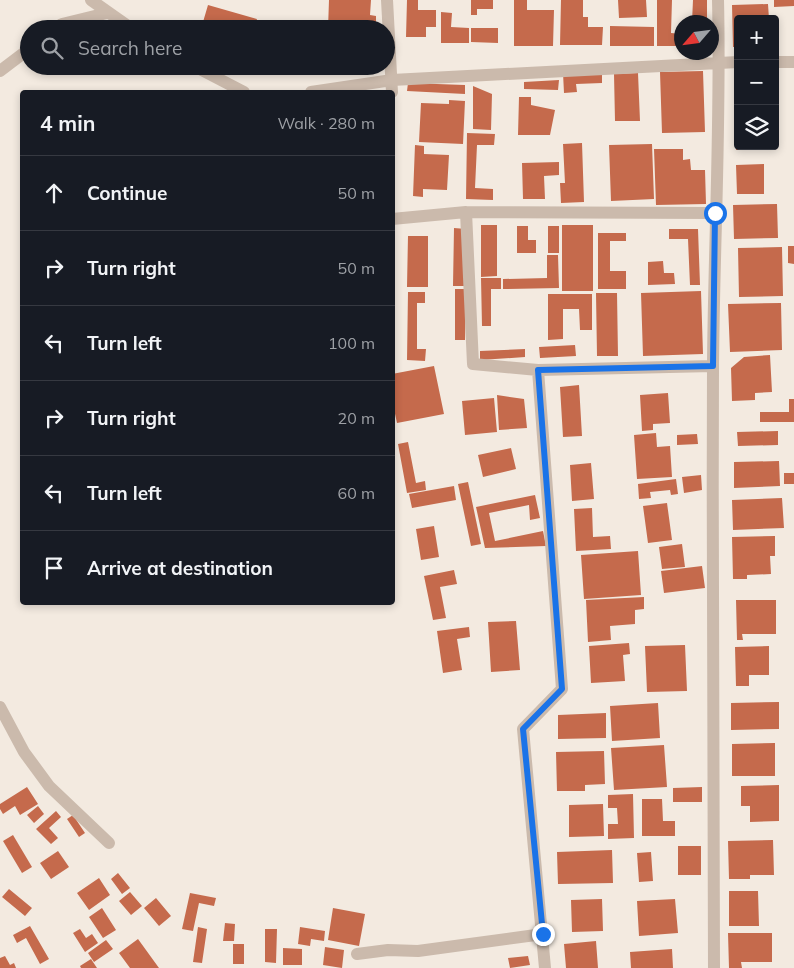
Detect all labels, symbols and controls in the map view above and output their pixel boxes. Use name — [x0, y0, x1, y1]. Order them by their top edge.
north arrow — [674, 15, 719, 60]
map controls — [734, 15, 779, 150]
button: + — [734, 15, 779, 60]
search box — [20, 20, 395, 75]
icon: search — [38, 34, 66, 62]
text: Search here — [78, 36, 182, 60]
button: − — [734, 60, 779, 105]
button: layers — [734, 105, 779, 150]
text: 4 min — [40, 110, 95, 136]
text: Walk · 280 m — [277, 113, 375, 133]
icon: ahead — [40, 179, 68, 207]
text: Continue — [87, 181, 167, 205]
text: 50 m — [338, 183, 375, 203]
route start — [704, 202, 727, 225]
icon: right — [40, 254, 68, 282]
text: Turn right — [87, 256, 176, 280]
text: 50 m — [338, 258, 375, 278]
icon: left — [40, 329, 68, 357]
text: Turn left — [87, 331, 162, 355]
text: 100 m — [328, 333, 375, 353]
icon: right — [40, 404, 68, 432]
text: Turn right — [87, 406, 176, 430]
text: 20 m — [338, 408, 375, 428]
icon: left — [40, 479, 68, 507]
text: Turn left — [87, 481, 162, 505]
text: 60 m — [338, 483, 375, 503]
icon: arrive — [40, 554, 68, 582]
text: Arrive at destination — [87, 556, 273, 580]
route end — [532, 923, 555, 946]

